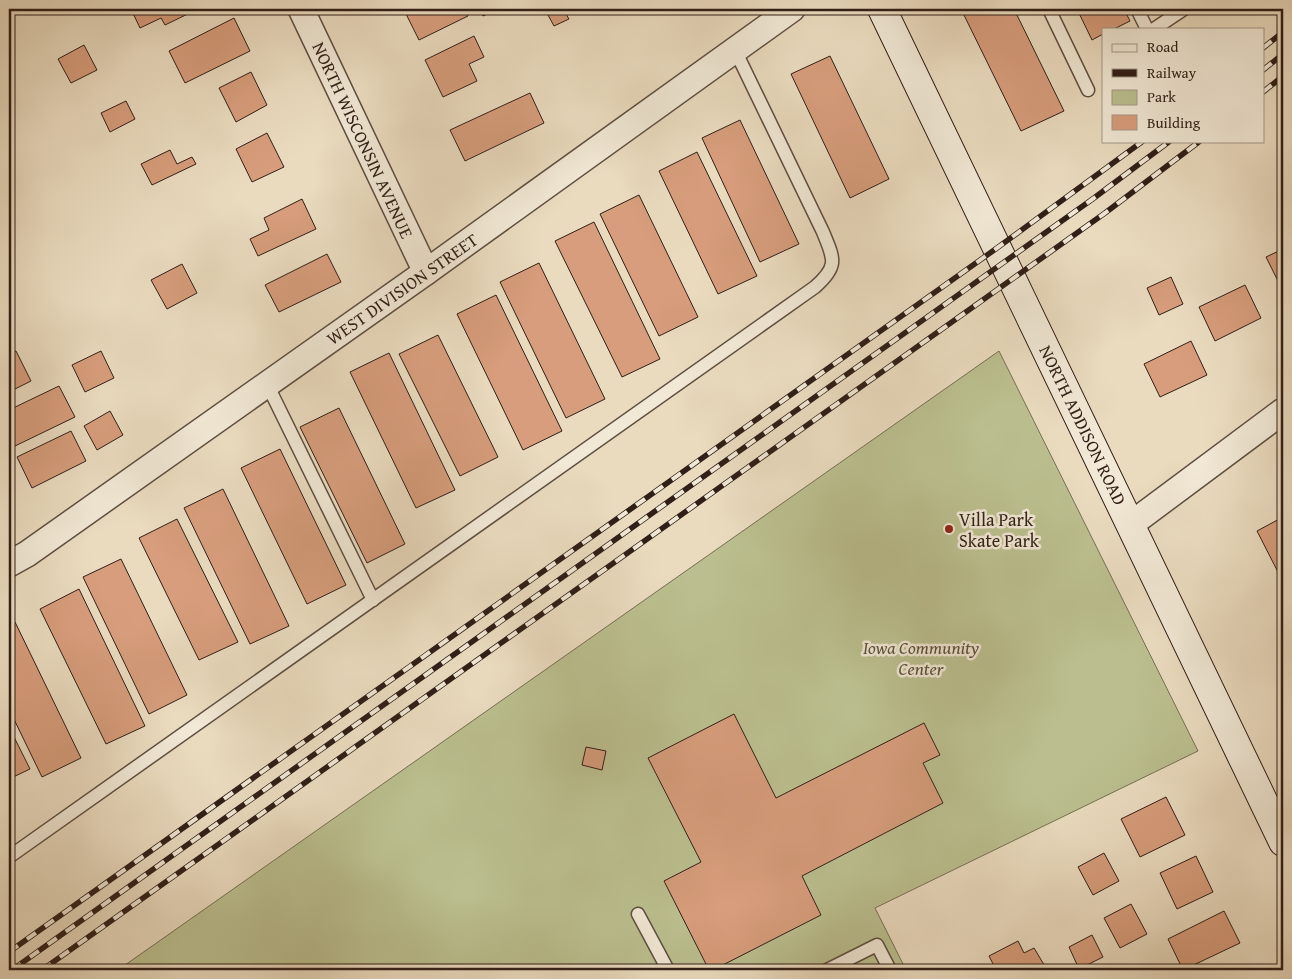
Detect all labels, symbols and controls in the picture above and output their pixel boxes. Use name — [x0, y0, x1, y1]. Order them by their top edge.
legend — [1102, 28, 1264, 142]
text: Road — [1147, 36, 1178, 57]
street label: NORTH WISCONSIN AVENUE — [306, 37, 420, 243]
text: Railway — [1147, 62, 1197, 83]
text: Park — [1147, 86, 1176, 107]
text: Building — [1147, 112, 1201, 133]
street label: WEST DIVISION STREET — [321, 226, 483, 352]
street label: NORTH ADDISON ROAD — [1032, 340, 1134, 510]
place label: Villa Park Skate Park — [959, 506, 1040, 554]
marker: Villa Park Skate Park — [943, 523, 955, 535]
park label: Iowa Community Center — [863, 634, 980, 682]

